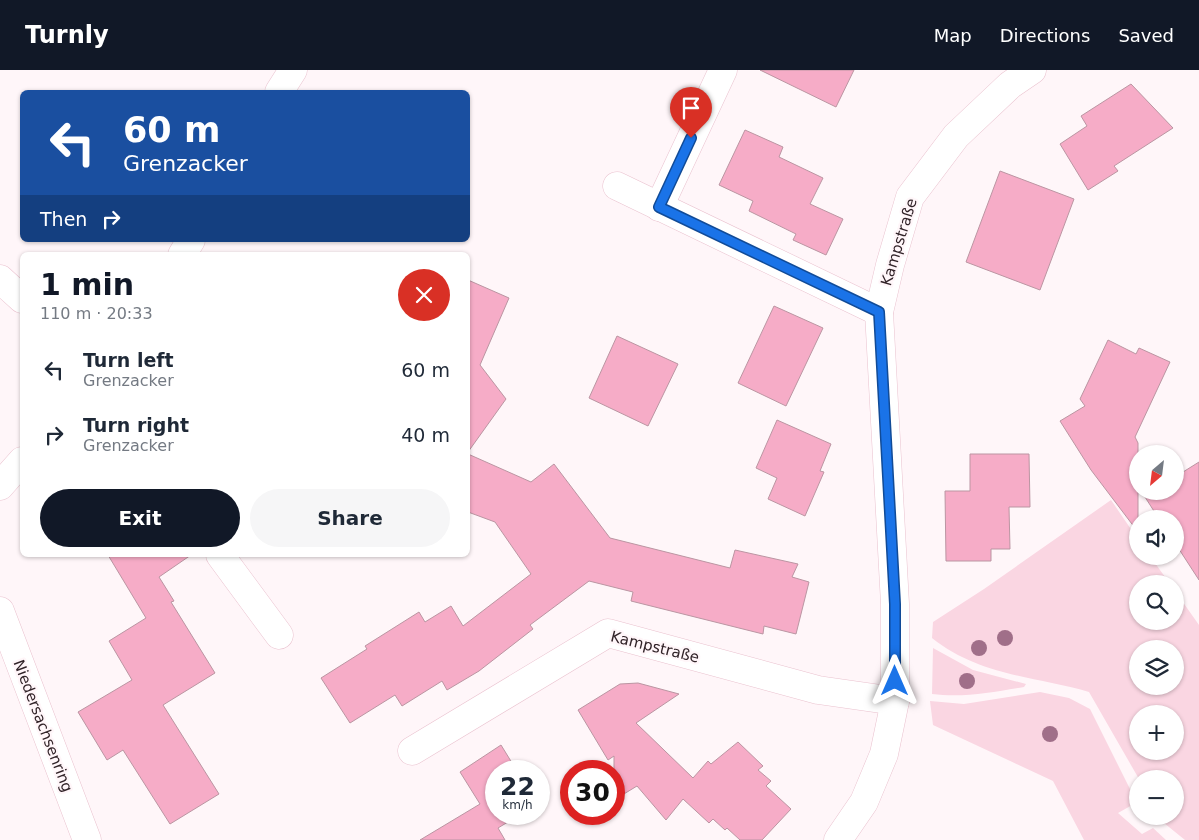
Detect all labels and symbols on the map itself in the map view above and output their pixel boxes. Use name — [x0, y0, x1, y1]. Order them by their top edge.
pin — [670, 87, 712, 138]
street label: Kampstraße — [877, 196, 921, 288]
north arrow — [1129, 445, 1184, 500]
street label: Kampstraße — [609, 627, 701, 667]
position arrow — [868, 654, 920, 706]
street label: Niedersachsenring — [9, 657, 77, 795]
speed limit sign: 30 — [560, 760, 625, 825]

